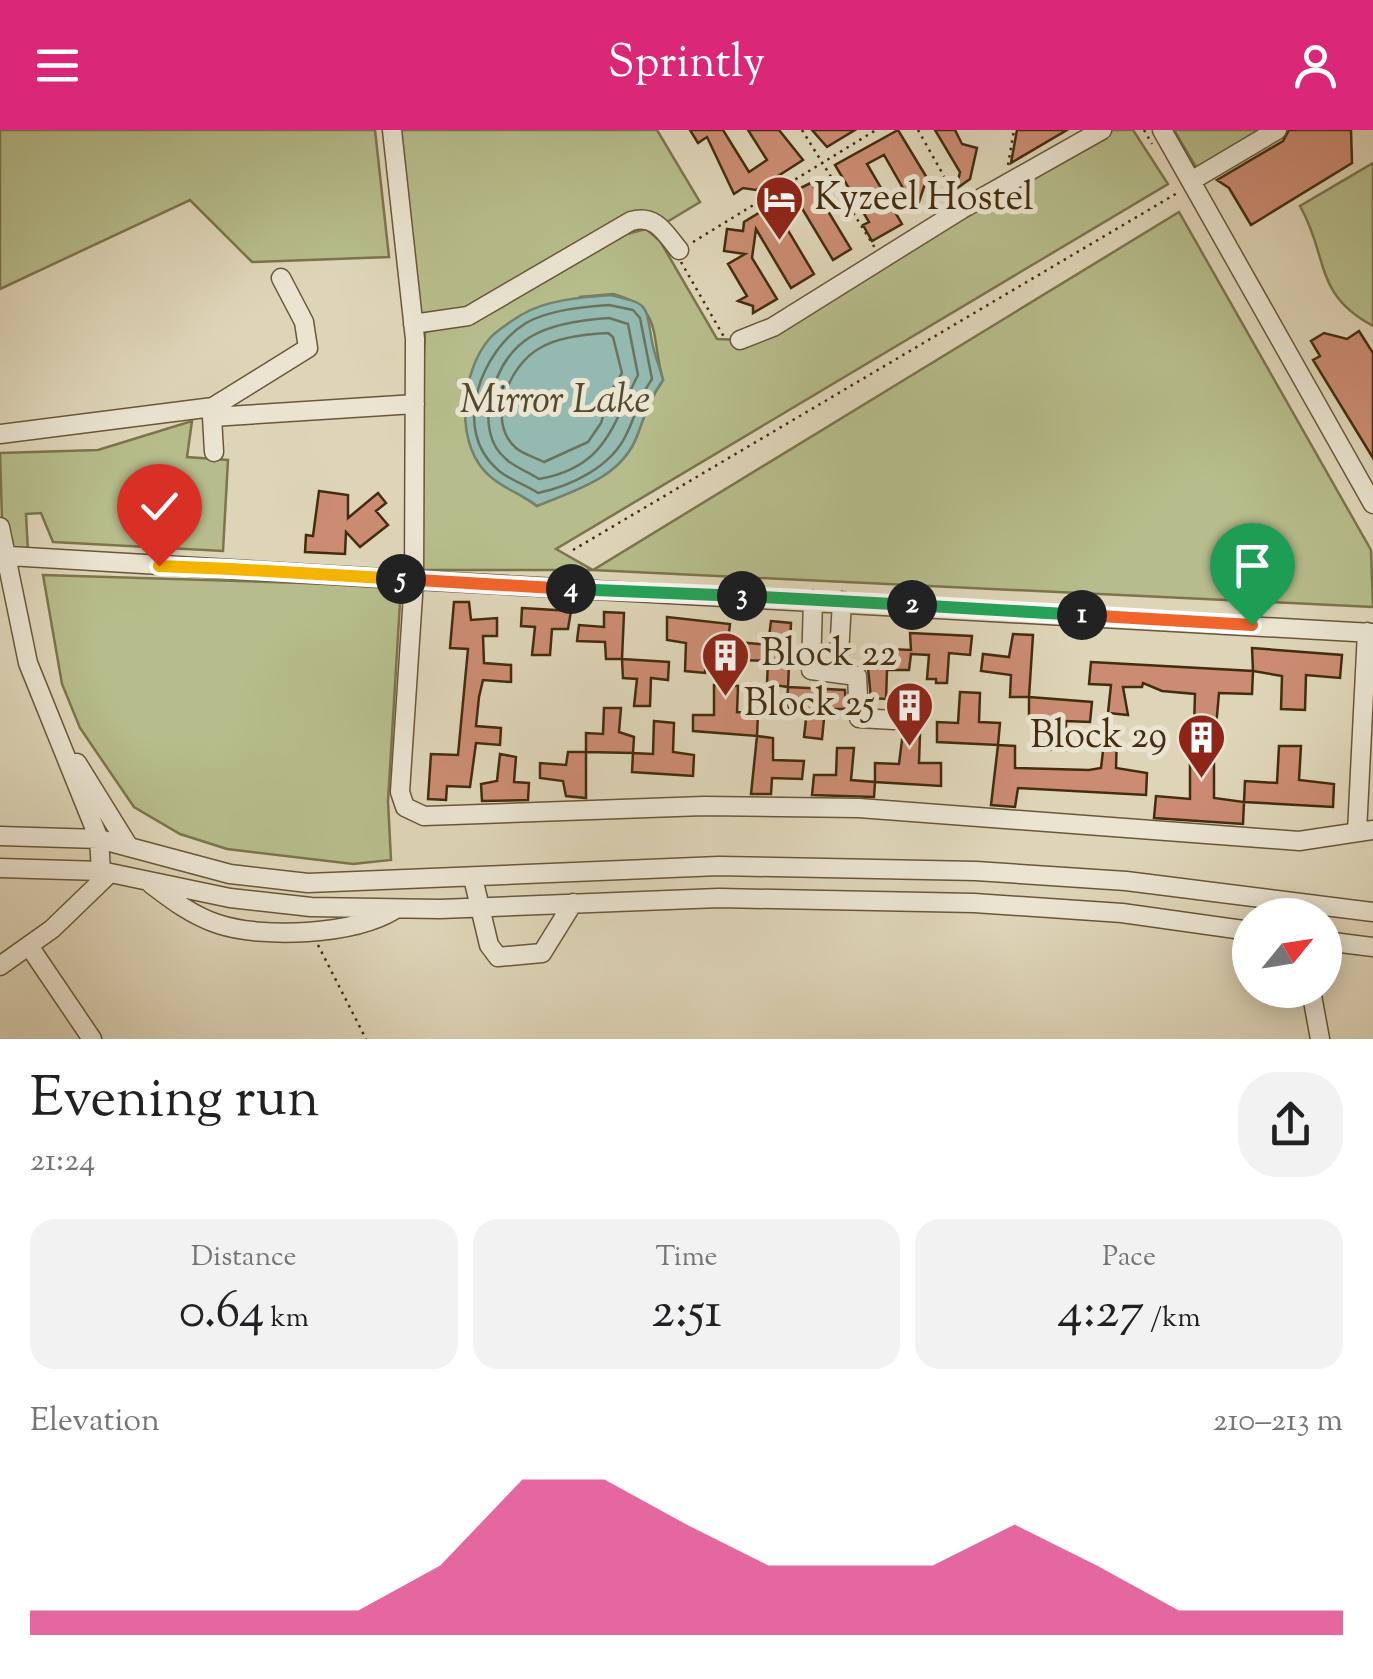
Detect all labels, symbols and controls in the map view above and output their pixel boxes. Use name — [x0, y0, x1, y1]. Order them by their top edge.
text: Sprintly — [608, 33, 765, 98]
icon: menu — [30, 38, 85, 93]
icon: person — [1288, 38, 1343, 93]
place label: Kyzeel Hostel — [814, 173, 1034, 227]
hotel icon: Kyzeel Hostel — [753, 174, 805, 242]
water label: Mirror Lake — [460, 374, 650, 431]
pin — [117, 464, 202, 567]
icon: check — [132, 479, 187, 534]
pin — [1210, 523, 1295, 626]
icon: arrive — [1225, 538, 1280, 593]
pin: 5 — [376, 554, 426, 604]
text: 5 — [396, 559, 406, 599]
pin: 4 — [546, 564, 596, 614]
text: 4 — [564, 569, 578, 609]
pin: 3 — [717, 571, 767, 621]
text: 3 — [736, 576, 748, 616]
pin: 2 — [887, 580, 937, 630]
text: 2 — [905, 585, 919, 625]
pin: 1 — [1057, 590, 1107, 640]
text: 1 — [1077, 595, 1087, 635]
place label: Block 22 — [761, 629, 897, 683]
building icon: Block 22 — [700, 630, 752, 698]
place label: Block 25 — [744, 679, 875, 733]
building icon: Block 25 — [884, 680, 936, 748]
place label: Block 29 — [1030, 711, 1167, 765]
building icon: Block 29 — [1176, 712, 1228, 780]
north arrow — [1232, 898, 1342, 1008]
map controls — [1232, 898, 1342, 1008]
text: Evening run — [30, 1062, 319, 1141]
button: share — [1238, 1072, 1343, 1177]
text: 21:24 — [30, 1139, 95, 1185]
text: Distance — [191, 1238, 297, 1278]
text: Time — [655, 1238, 718, 1278]
text: Pace — [1102, 1238, 1156, 1278]
text: 0.64 — [179, 1278, 265, 1350]
text: 2:51 — [651, 1278, 722, 1350]
text: 4:27 — [1058, 1278, 1144, 1350]
text: km — [265, 1299, 309, 1339]
text: /km — [1144, 1299, 1201, 1339]
text: Elevation — [30, 1399, 160, 1445]
text: 210–213 m — [1213, 1399, 1343, 1445]

